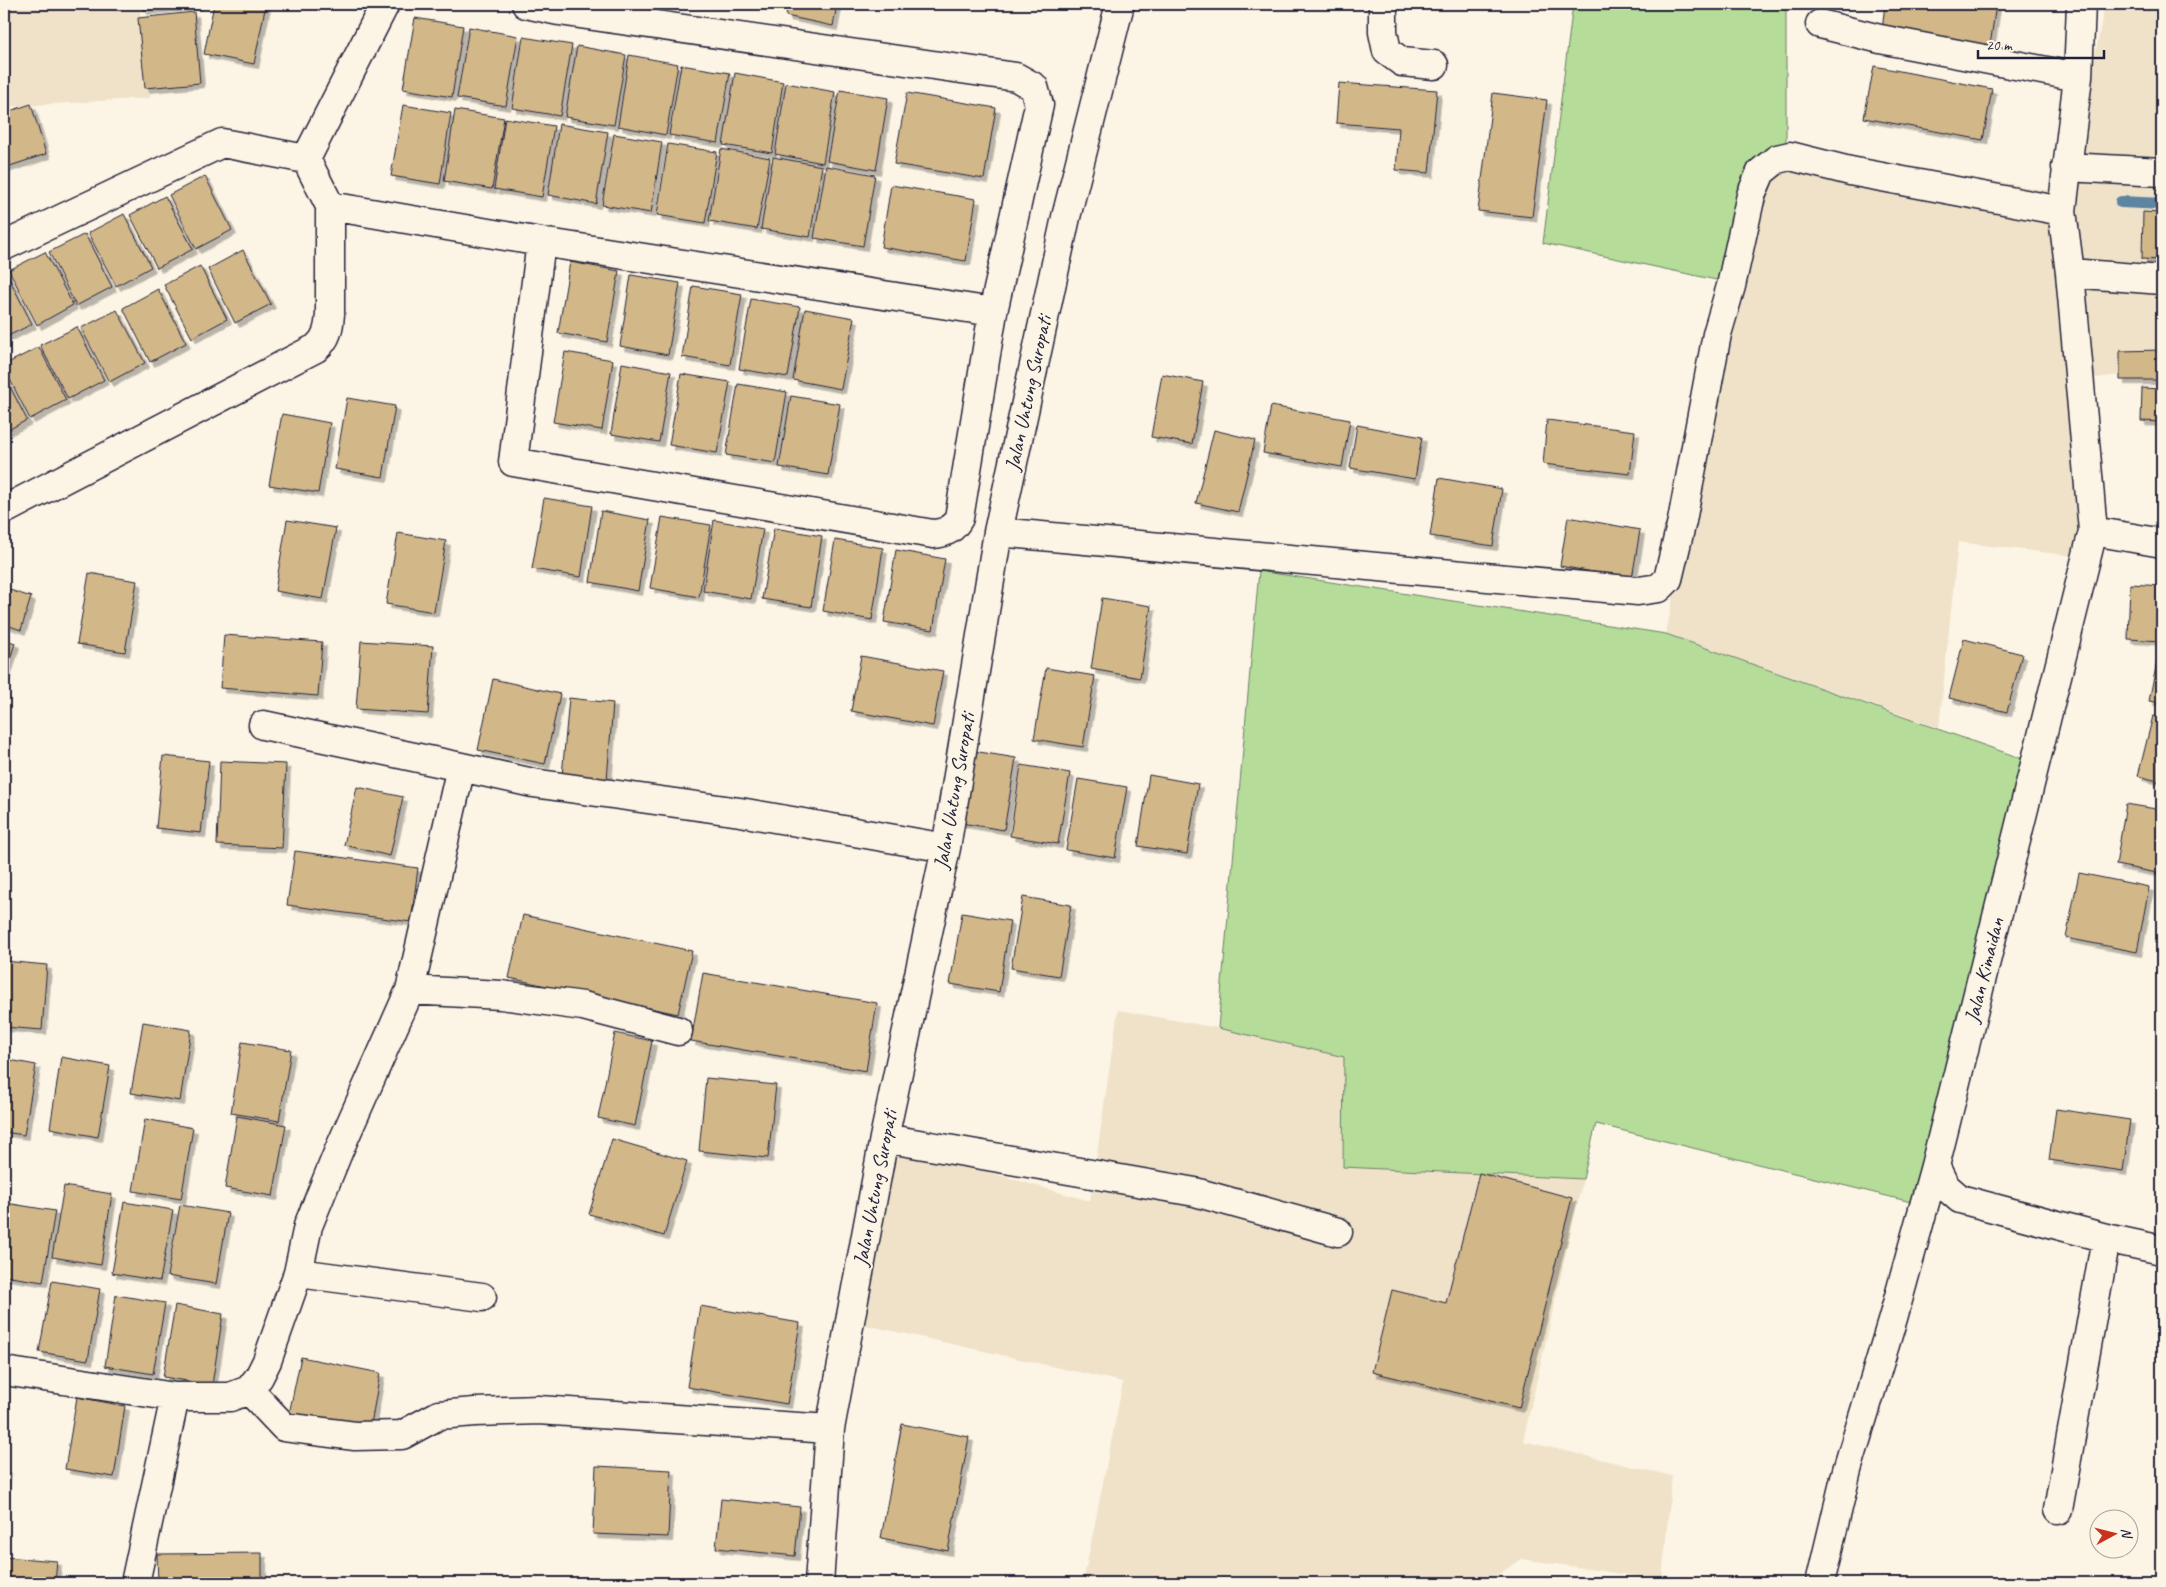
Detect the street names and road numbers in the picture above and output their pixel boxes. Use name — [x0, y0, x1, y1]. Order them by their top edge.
street label: Jalan Untung Suropati — [999, 310, 1058, 474]
street label: Jalan Untung Suropati — [927, 708, 981, 872]
street label: Jalan Kimaidan — [1958, 914, 2010, 1026]
street label: Jalan Untung Suropati — [847, 1105, 903, 1269]

